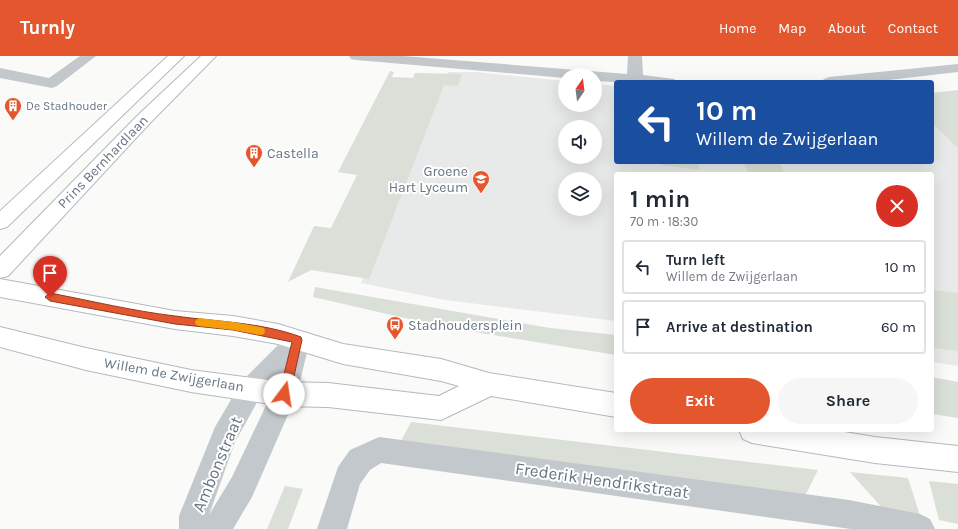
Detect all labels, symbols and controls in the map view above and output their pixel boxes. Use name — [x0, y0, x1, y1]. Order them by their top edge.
text: Turnly — [20, 17, 75, 39]
text: Home — [719, 20, 756, 37]
text: Map — [778, 20, 806, 37]
text: About — [828, 20, 866, 37]
text: Contact — [888, 20, 938, 37]
north arrow — [558, 68, 602, 112]
map controls — [558, 68, 602, 216]
text: 10 m — [696, 94, 757, 127]
building icon: De Stadhouder — [3, 96, 23, 121]
icon: left — [630, 96, 682, 148]
place label: De Stadhouder — [26, 99, 108, 113]
street label: Prins Bernhardlaan — [54, 112, 152, 212]
button: sound — [558, 120, 602, 164]
text: Willem de Zwijgerlaan — [696, 128, 878, 150]
building icon: Castella — [244, 143, 264, 168]
place label: Castella — [267, 145, 319, 162]
place label: Groene Hart Lyceum — [389, 163, 468, 196]
school or university icon: Groene Hart Lyceum — [471, 169, 491, 194]
button: layers — [558, 172, 602, 216]
text: 1 min — [630, 185, 690, 213]
button: close — [876, 185, 918, 227]
text: 70 m · 18:30 — [630, 214, 698, 229]
text: Turn left — [666, 251, 725, 269]
pin — [33, 256, 67, 297]
icon: left — [632, 256, 654, 278]
text: 10 m — [885, 258, 916, 276]
icon: arrive — [39, 262, 61, 284]
text: Willem de Zwijgerlaan — [666, 269, 798, 284]
bus stop icon: Stadhoudersplein — [385, 315, 405, 340]
icon: arrive — [632, 316, 654, 338]
place label: Stadhoudersplein — [408, 317, 522, 334]
text: Arrive at destination — [666, 318, 813, 336]
text: 60 m — [881, 318, 916, 336]
street label: Willem de Zwijgerlaan — [103, 354, 245, 396]
position arrow — [263, 373, 305, 415]
button: Exit — [630, 378, 770, 424]
button: Share — [778, 378, 918, 424]
street label: Ambonstraat — [188, 413, 246, 515]
street label: Frederik Hendrikstraat — [514, 458, 690, 502]

